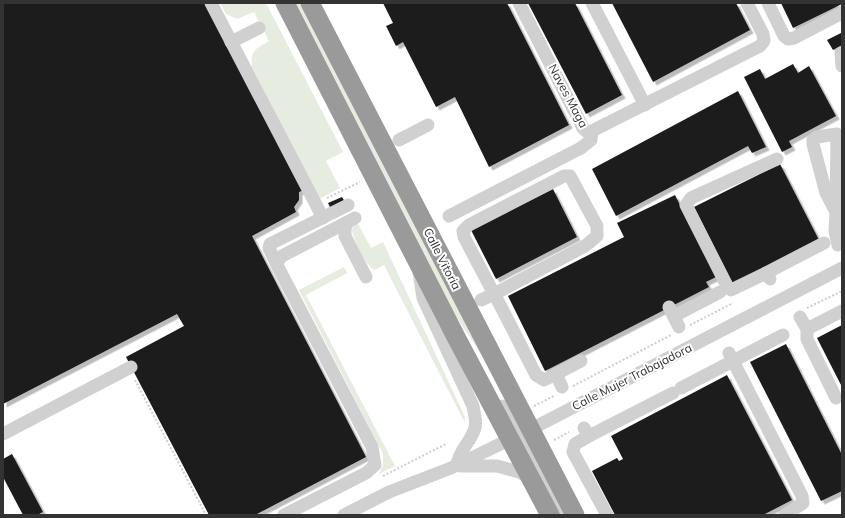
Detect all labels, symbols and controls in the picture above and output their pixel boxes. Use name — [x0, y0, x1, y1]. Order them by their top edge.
street label: Naves Maga — [545, 61, 591, 130]
street label: Calle Vitoria — [421, 225, 464, 292]
street label: Calle Mujer Trabajadora — [569, 340, 694, 413]

